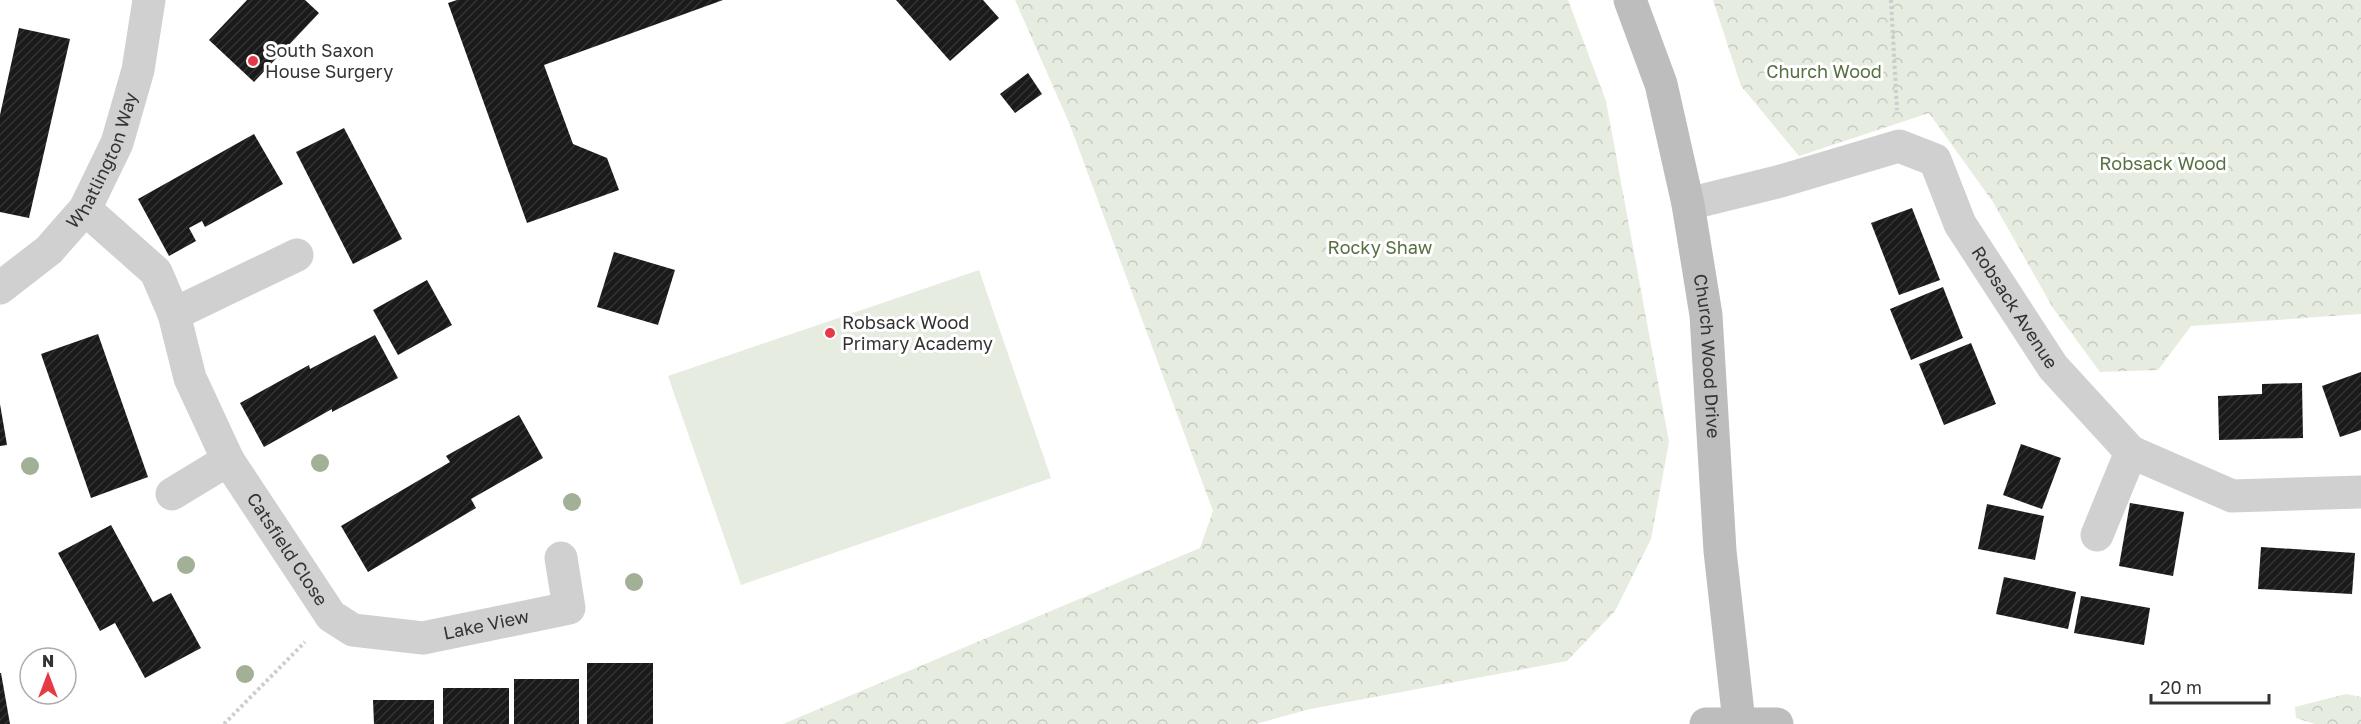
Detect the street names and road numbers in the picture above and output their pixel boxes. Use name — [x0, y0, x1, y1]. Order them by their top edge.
street label: Whatlington Way — [61, 89, 141, 233]
street label: Robsack Avenue — [1967, 242, 2063, 373]
street label: Church Wood Drive — [1689, 272, 1725, 439]
street label: Catsfield Close — [243, 488, 333, 609]
street label: Lake View — [441, 604, 531, 644]

